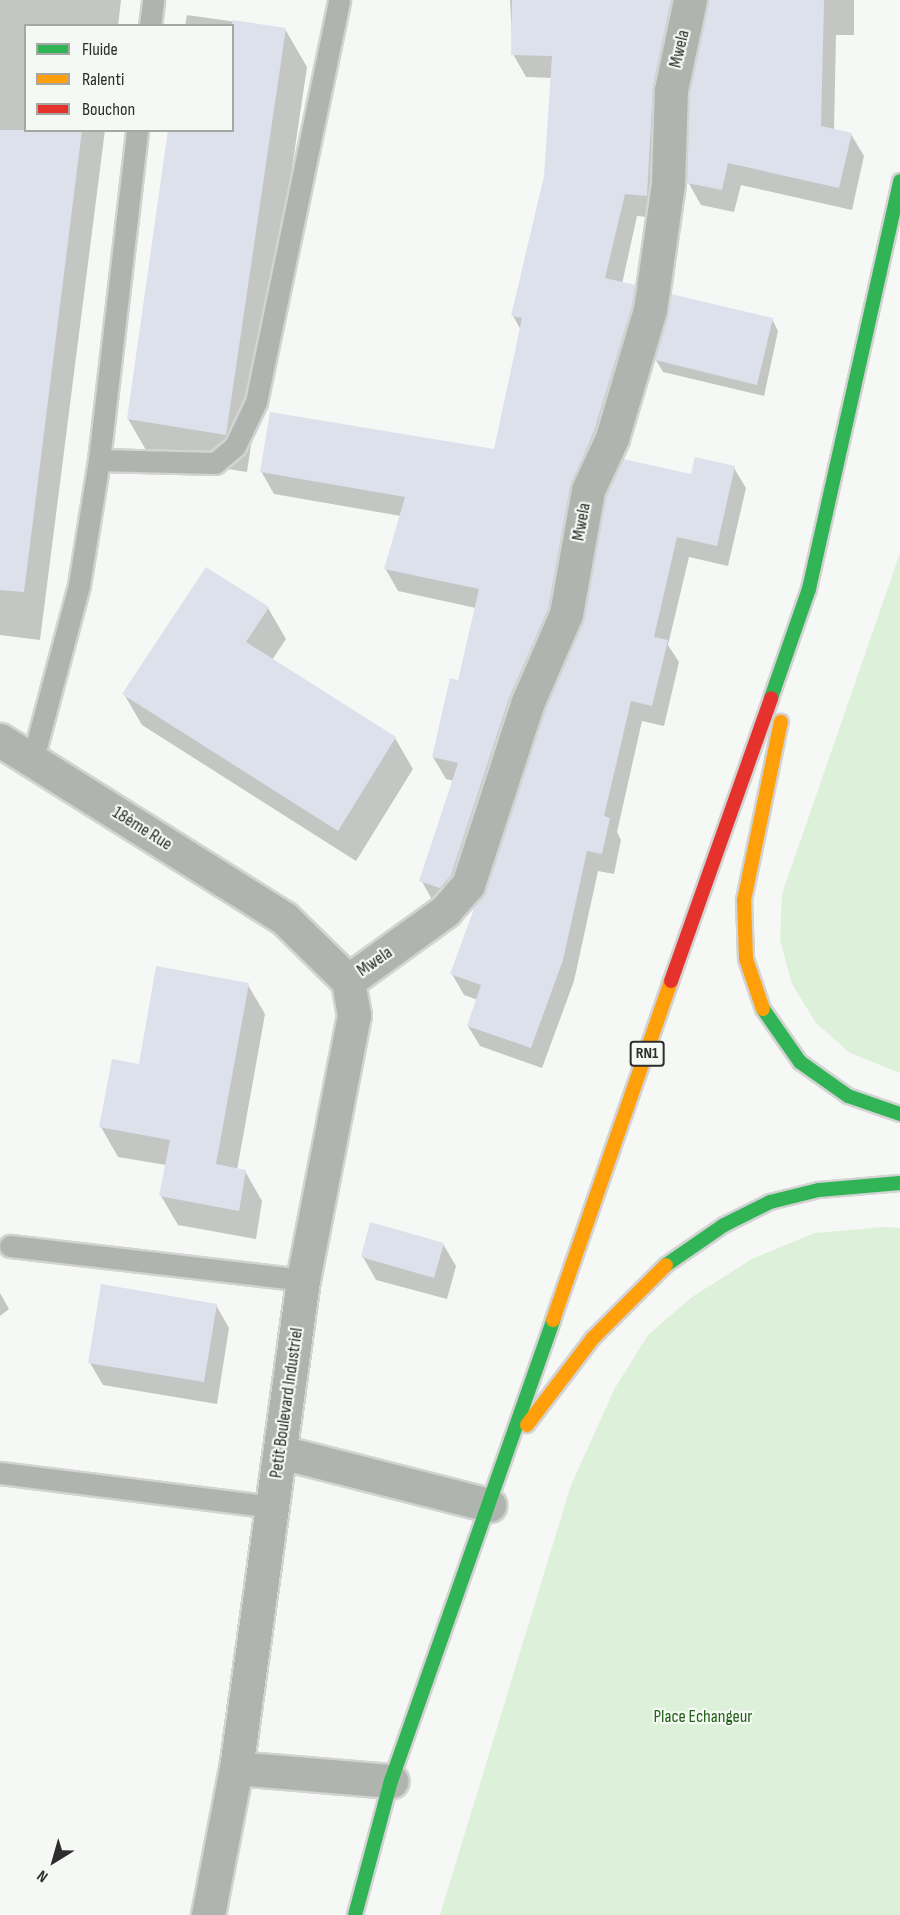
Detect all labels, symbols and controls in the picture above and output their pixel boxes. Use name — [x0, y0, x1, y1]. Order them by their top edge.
legend — [24, 24, 234, 132]
street label: Mwela — [665, 28, 695, 70]
text: Fluide — [82, 39, 118, 60]
text: Ralenti — [82, 69, 124, 90]
text: Bouchon — [82, 99, 135, 120]
street label: Mwela — [568, 501, 596, 543]
street label: 18ème Rue — [108, 802, 176, 856]
street label: Mwela — [353, 942, 397, 982]
road number: RN1 — [629, 1041, 665, 1067]
street label: Petit Boulevard Industriel — [266, 1326, 308, 1480]
park label: Place Echangeur — [654, 1706, 752, 1728]
north arrow — [24, 1831, 84, 1891]
text: N — [34, 1866, 52, 1886]

